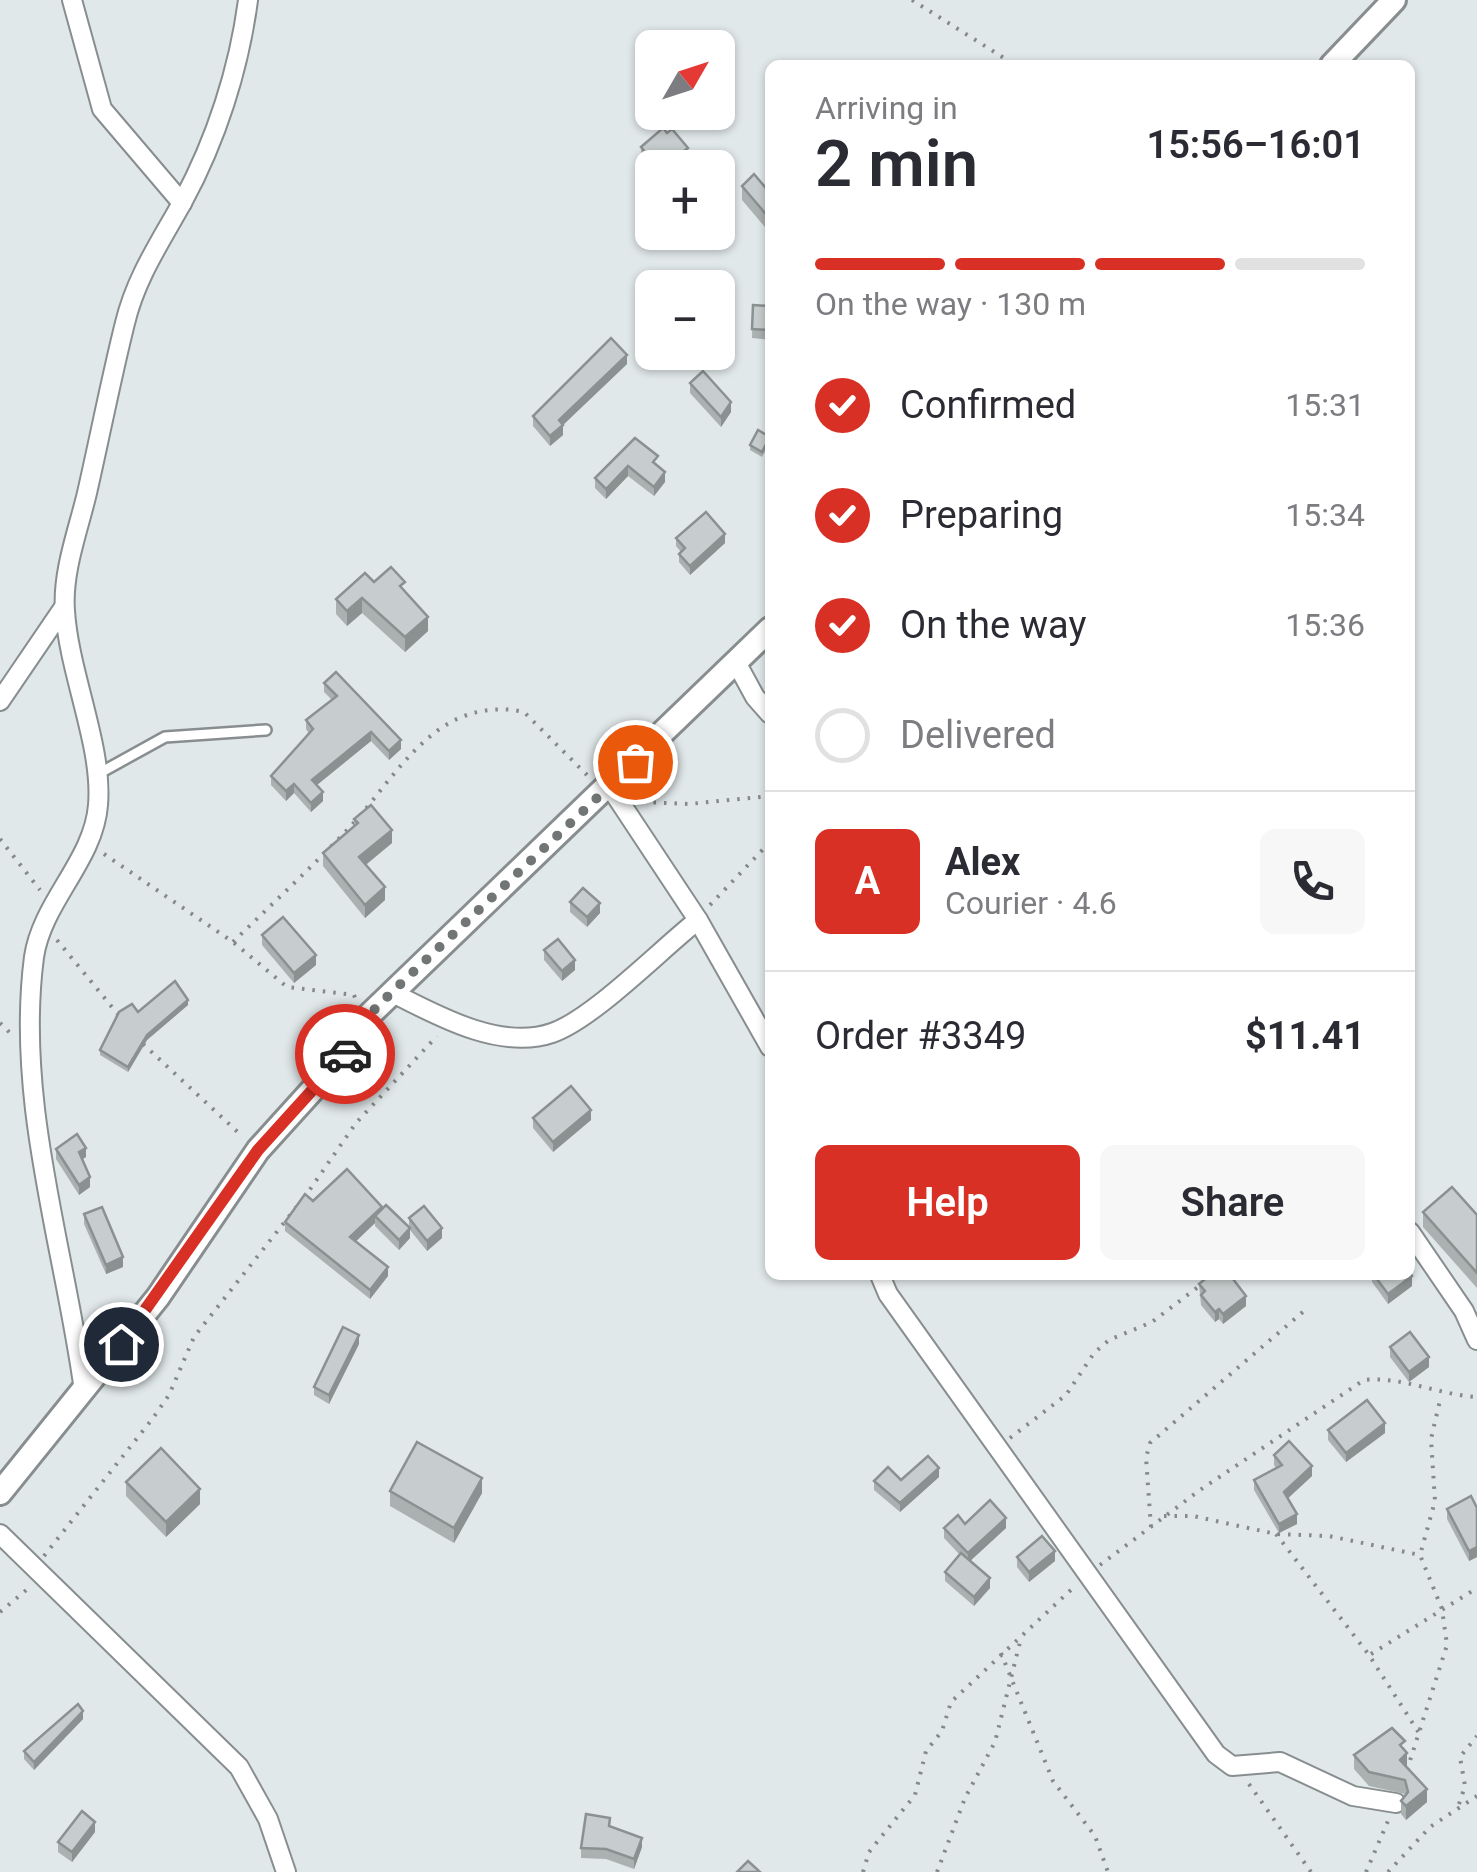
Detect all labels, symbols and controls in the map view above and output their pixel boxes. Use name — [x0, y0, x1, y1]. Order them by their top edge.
north arrow — [635, 30, 735, 130]
map controls — [635, 30, 735, 370]
text: Arriving in — [815, 89, 958, 127]
text: 15:56–16:01 — [1146, 123, 1365, 167]
text: 2 min — [815, 126, 978, 202]
button: + — [635, 150, 735, 250]
button: − — [635, 270, 735, 370]
text: On the way · 130 m — [815, 285, 1086, 323]
icon: check — [815, 378, 870, 433]
text: Confirmed — [900, 383, 1076, 427]
text: 15:31 — [1285, 386, 1365, 424]
icon: check — [815, 488, 870, 543]
text: Preparing — [900, 493, 1063, 537]
text: 15:34 — [1285, 496, 1365, 534]
icon: check — [815, 598, 870, 653]
text: On the way — [900, 603, 1086, 647]
text: 15:36 — [1285, 606, 1365, 644]
text: Delivered — [900, 713, 1056, 757]
pin — [593, 720, 678, 805]
icon: bag — [608, 735, 663, 790]
button: phone — [1260, 829, 1365, 934]
text: Alex — [945, 840, 1020, 884]
text: A — [855, 859, 880, 903]
text: Courier · 4.6 — [945, 884, 1117, 922]
courier — [295, 1004, 395, 1104]
text: Order #3349 — [815, 1014, 1026, 1058]
text: $11.41 — [1245, 1014, 1365, 1058]
icon: car — [318, 1027, 373, 1082]
button: Help — [815, 1145, 1080, 1260]
button: Share — [1100, 1145, 1365, 1260]
pin — [79, 1302, 164, 1387]
icon: home — [94, 1317, 149, 1372]

